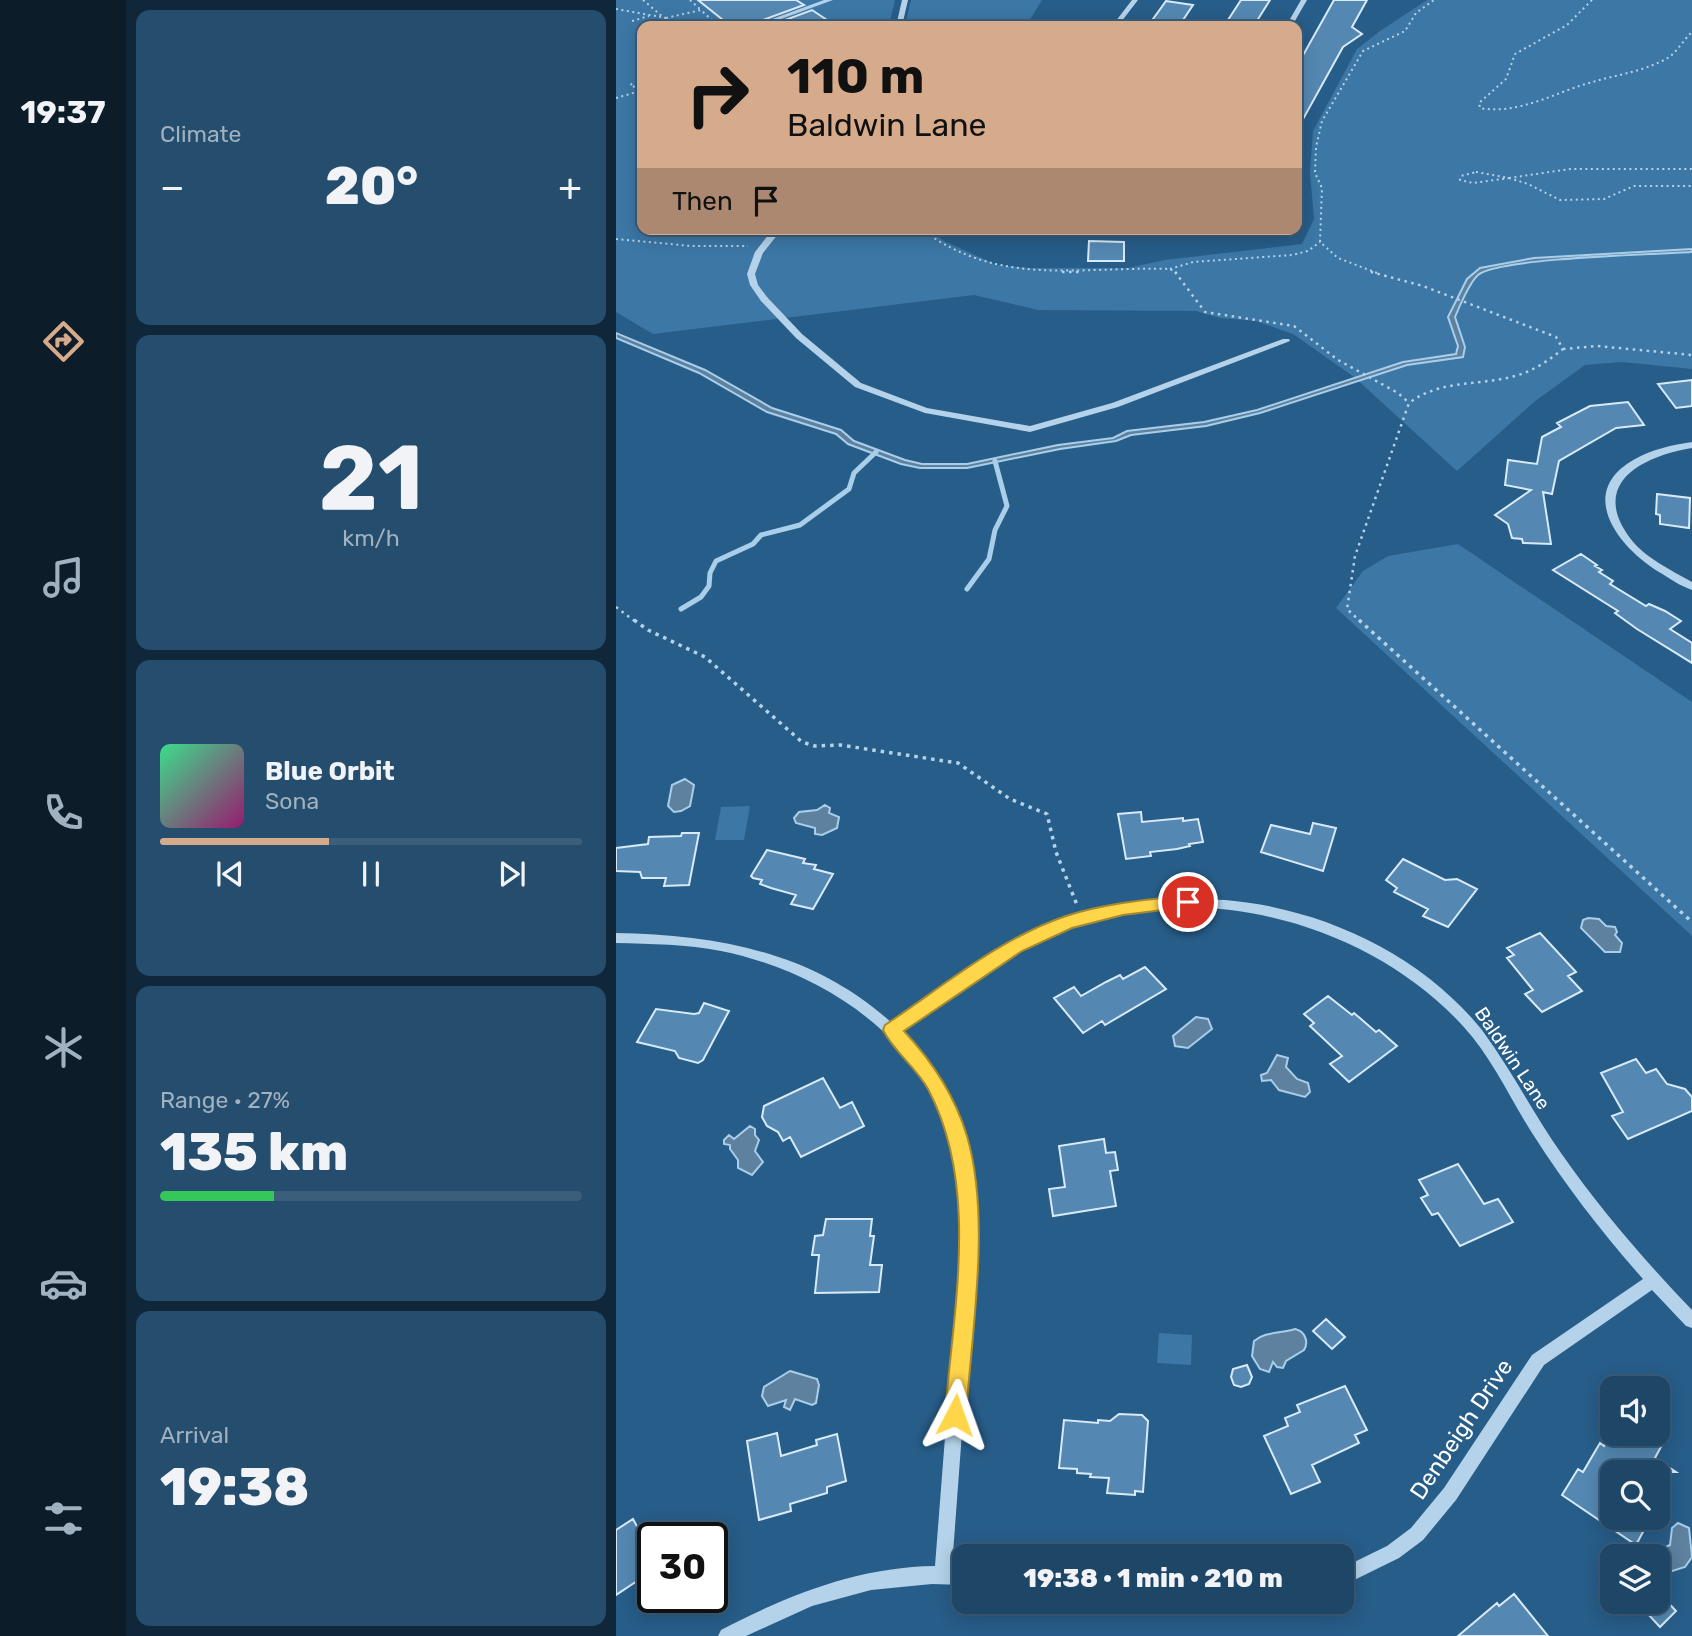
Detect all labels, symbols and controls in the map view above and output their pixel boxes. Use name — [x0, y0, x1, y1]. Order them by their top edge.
text: 110 m — [787, 47, 924, 105]
icon: right — [672, 49, 763, 140]
text: 19:37 — [20, 93, 106, 131]
text: Baldwin Lane — [787, 106, 987, 144]
text: Climate — [160, 120, 241, 148]
text: 20° — [325, 155, 418, 217]
text: − — [160, 164, 185, 210]
text: + — [558, 164, 582, 210]
icon: arrive — [747, 182, 785, 220]
text: Then — [672, 186, 733, 217]
icon: directions — [39, 317, 88, 366]
text: 21 — [319, 424, 423, 532]
text: km/h — [342, 524, 400, 552]
icon: music — [39, 553, 88, 602]
text: Blue Orbit — [265, 756, 395, 787]
text: Sona — [265, 787, 319, 815]
icon: phone — [39, 788, 88, 837]
icon: previous — [211, 855, 249, 893]
icon: pause — [352, 855, 390, 893]
icon: next — [493, 855, 531, 893]
pin — [1158, 872, 1218, 932]
icon: arrive — [1169, 883, 1207, 921]
street label: Baldwin Lane — [1470, 1003, 1555, 1114]
icon: climate — [39, 1023, 88, 1072]
text: Range · 27% — [160, 1086, 290, 1114]
text: 135 km — [160, 1121, 348, 1183]
icon: car — [39, 1259, 88, 1308]
street label: Denbeigh Drive — [1404, 1353, 1518, 1505]
map controls — [1600, 1376, 1670, 1614]
button: sound — [1600, 1376, 1670, 1446]
position arrow — [918, 1378, 992, 1452]
text: Arrival — [160, 1421, 229, 1449]
text: 19:38 — [160, 1456, 309, 1518]
button: search — [1600, 1460, 1670, 1530]
icon: filters — [39, 1494, 88, 1543]
speed limit sign: 30 — [637, 1522, 728, 1613]
button: layers — [1600, 1544, 1670, 1614]
text: 19:38 · 1 min · 210 m — [1023, 1563, 1283, 1594]

